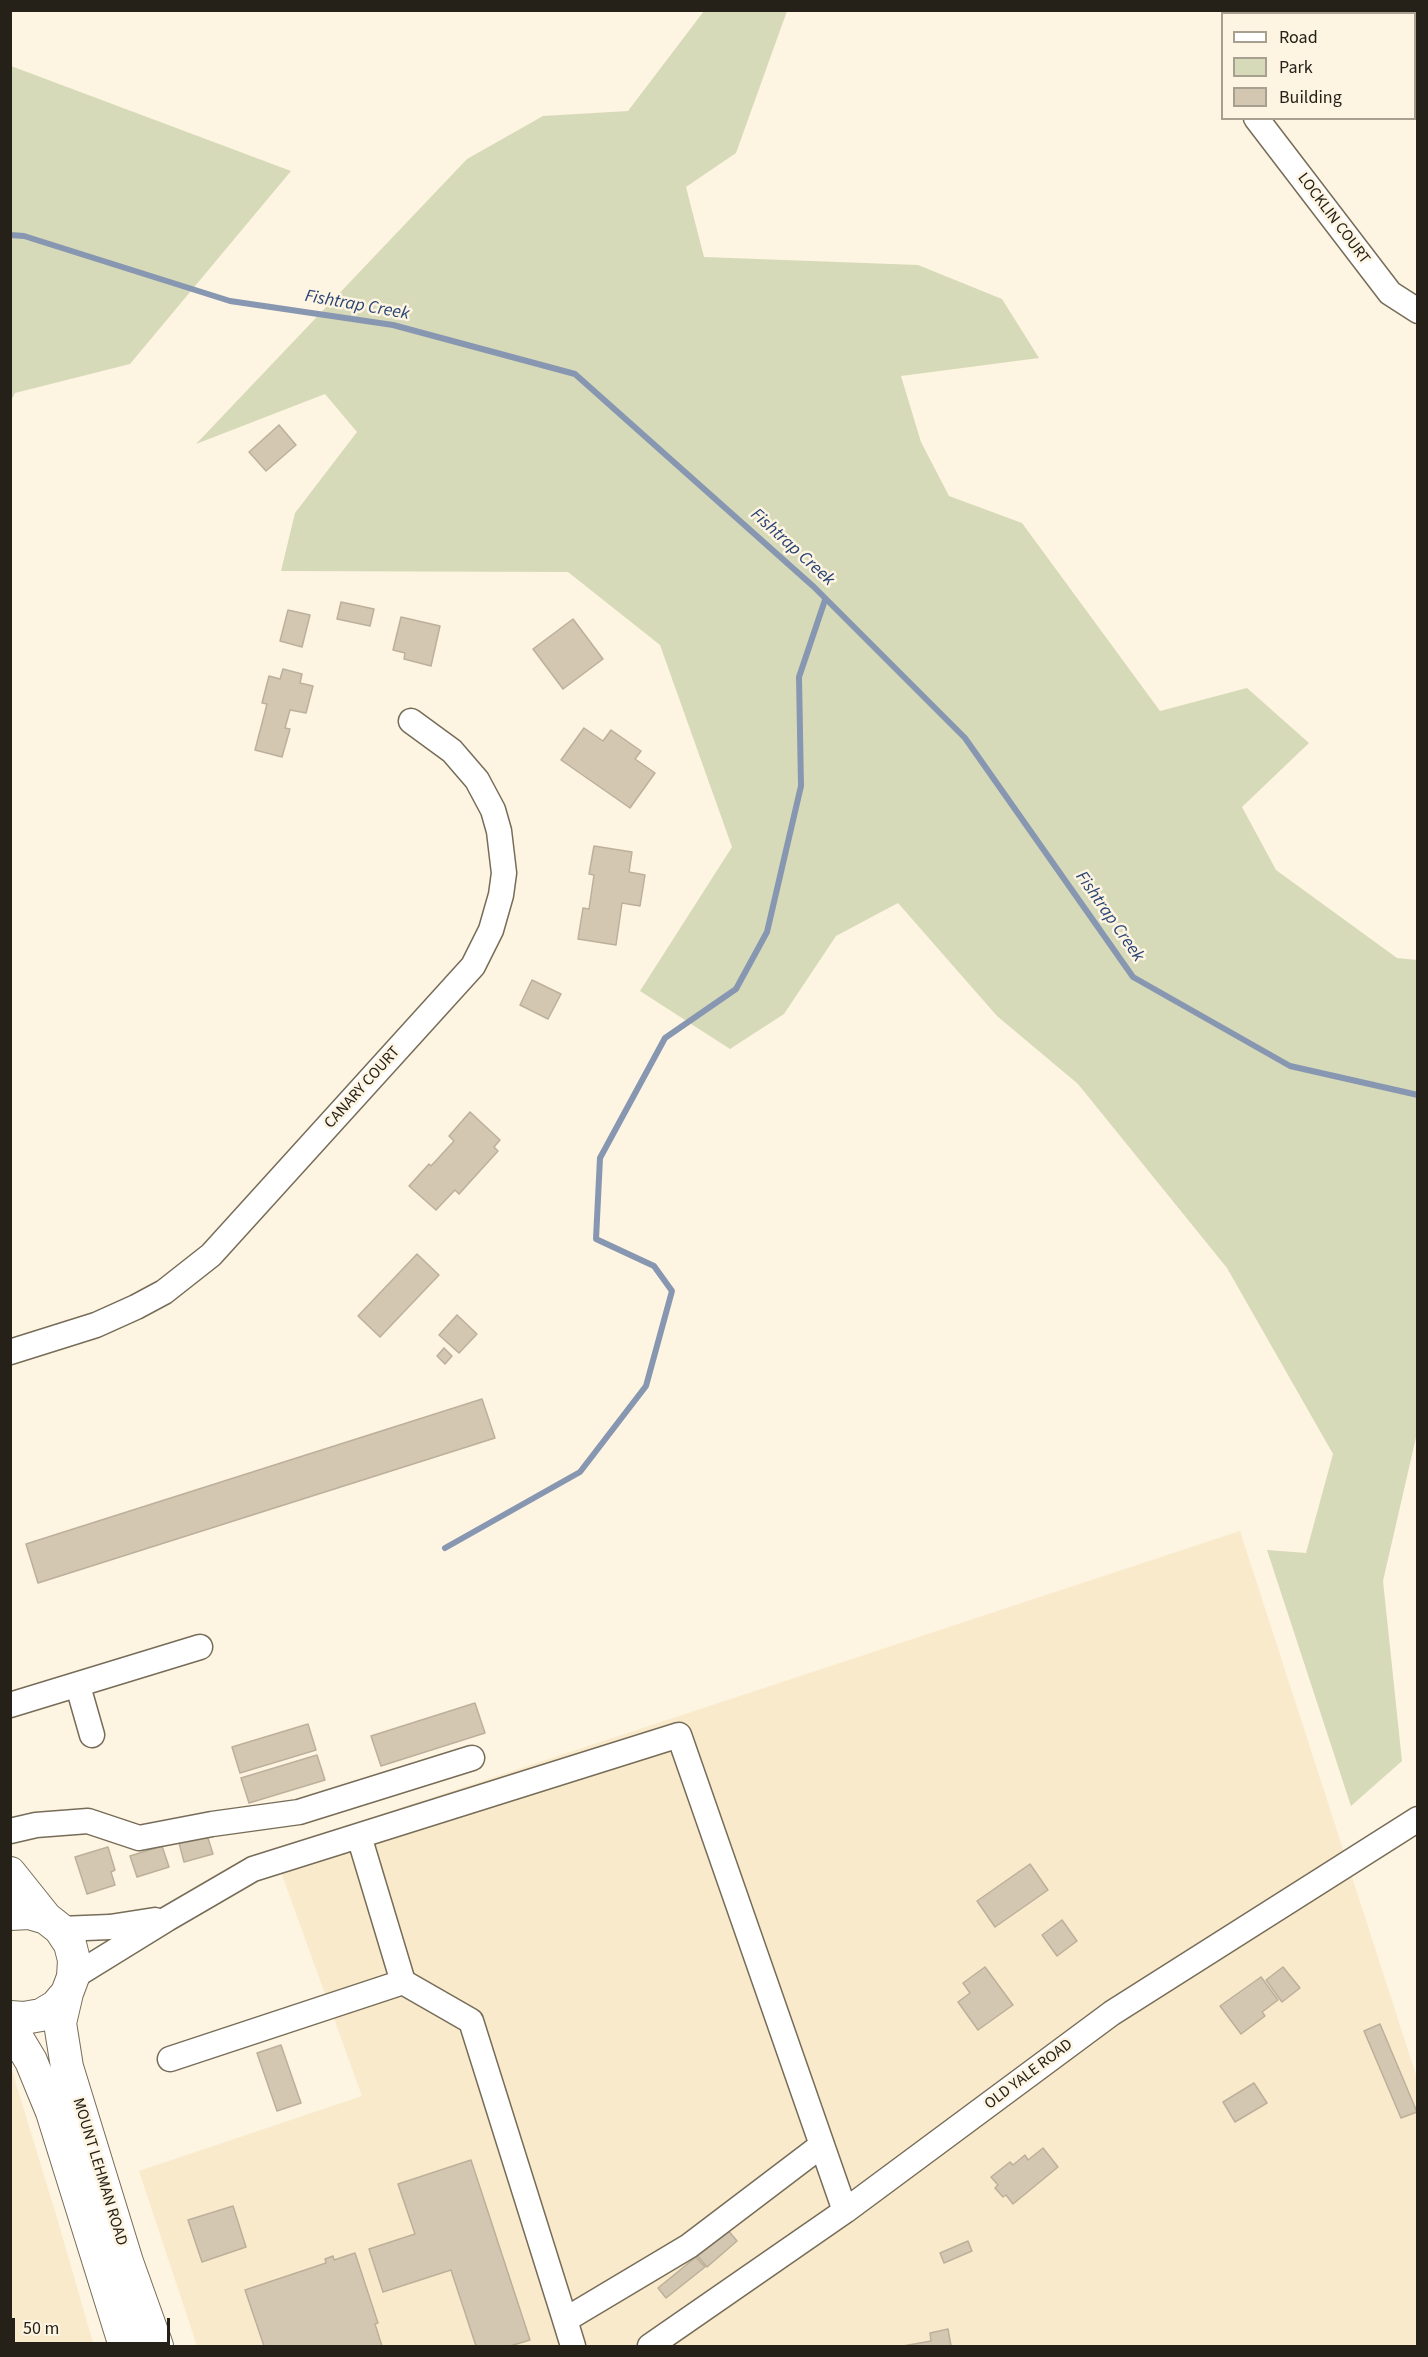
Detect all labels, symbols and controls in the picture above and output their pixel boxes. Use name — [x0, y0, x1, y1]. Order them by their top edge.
legend — [1221, 12, 1416, 120]
text: Road — [1279, 25, 1318, 50]
text: Park — [1279, 55, 1313, 80]
text: Building — [1279, 85, 1342, 110]
street label: LOCKLIN COURT — [1293, 170, 1373, 268]
water label: Fishtrap Creek — [303, 286, 411, 326]
water label: Fishtrap Creek — [745, 505, 839, 591]
water label: Fishtrap Creek — [1070, 867, 1148, 967]
street label: CANARY COURT — [321, 1043, 405, 1133]
street label: OLD YALE ROAD — [981, 2036, 1077, 2114]
street label: MOUNT LEHMAN ROAD — [67, 2096, 131, 2248]
scale bar — [15, 2306, 172, 2344]
text: 50 m — [23, 2316, 59, 2341]

